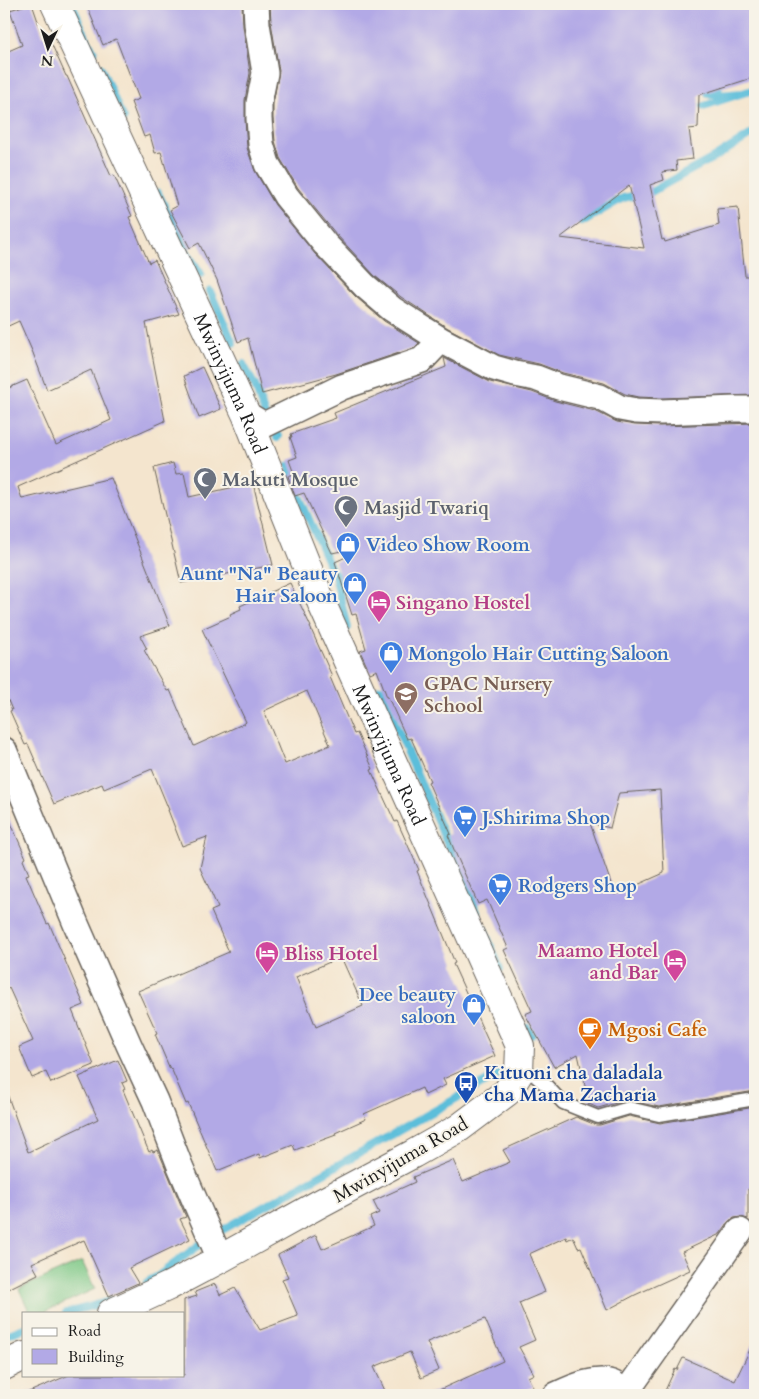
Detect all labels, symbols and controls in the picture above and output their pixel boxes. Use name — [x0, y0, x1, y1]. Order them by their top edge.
north arrow — [22, 22, 72, 72]
text: N — [40, 51, 54, 70]
street label: Mwinyijuma Road — [187, 309, 273, 458]
mosque icon: Makuti Mosque — [192, 466, 218, 500]
place label: Makuti Mosque — [222, 467, 359, 493]
mosque icon: Masjid Twariq — [333, 494, 359, 528]
place label: Masjid Twariq — [364, 495, 489, 521]
shop icon: Video Show Room — [335, 531, 361, 565]
place label: Video Show Room — [366, 532, 530, 558]
place label: Aunt "Na" Beauty Hair Saloon — [180, 561, 339, 609]
shop icon: Aunt "Na" Beauty Hair Saloon — [342, 571, 368, 605]
hotel icon: Singano Hostel — [366, 589, 392, 623]
place label: Singano Hostel — [396, 590, 531, 616]
shop icon: Mongolo Hair Cutting Saloon — [378, 640, 404, 674]
place label: Mongolo Hair Cutting Saloon — [408, 641, 670, 667]
place label: GPAC Nursery School — [424, 671, 553, 719]
street label: Mwinyijuma Road — [346, 681, 431, 830]
school or university icon: GPAC Nursery School — [393, 681, 419, 715]
supermarket icon: J.Shirima Shop — [452, 804, 478, 838]
place label: J.Shirima Shop — [479, 805, 610, 831]
supermarket icon: Rodgers Shop — [487, 872, 513, 906]
place label: Rodgers Shop — [518, 873, 637, 899]
place label: Maamo Hotel and Bar — [538, 938, 658, 986]
hotel icon: Bliss Hotel — [254, 940, 280, 974]
place label: Bliss Hotel — [284, 941, 378, 967]
hotel icon: Maamo Hotel and Bar — [662, 948, 688, 982]
place label: Dee beauty saloon — [359, 982, 457, 1030]
shop icon: Dee beauty saloon — [461, 992, 487, 1026]
cafe icon: Mgosi Cafe — [577, 1016, 603, 1050]
place label: Mgosi Cafe — [608, 1017, 707, 1043]
place label: Kituoni cha daladala cha Mama Zacharia — [484, 1060, 663, 1108]
bus stop icon: Kituoni cha daladala cha Mama Zacharia — [453, 1070, 479, 1104]
street label: Mwinyijuma Road — [328, 1111, 473, 1209]
legend — [22, 1312, 185, 1376]
text: Road — [68, 1321, 101, 1341]
text: Building — [68, 1347, 124, 1367]

